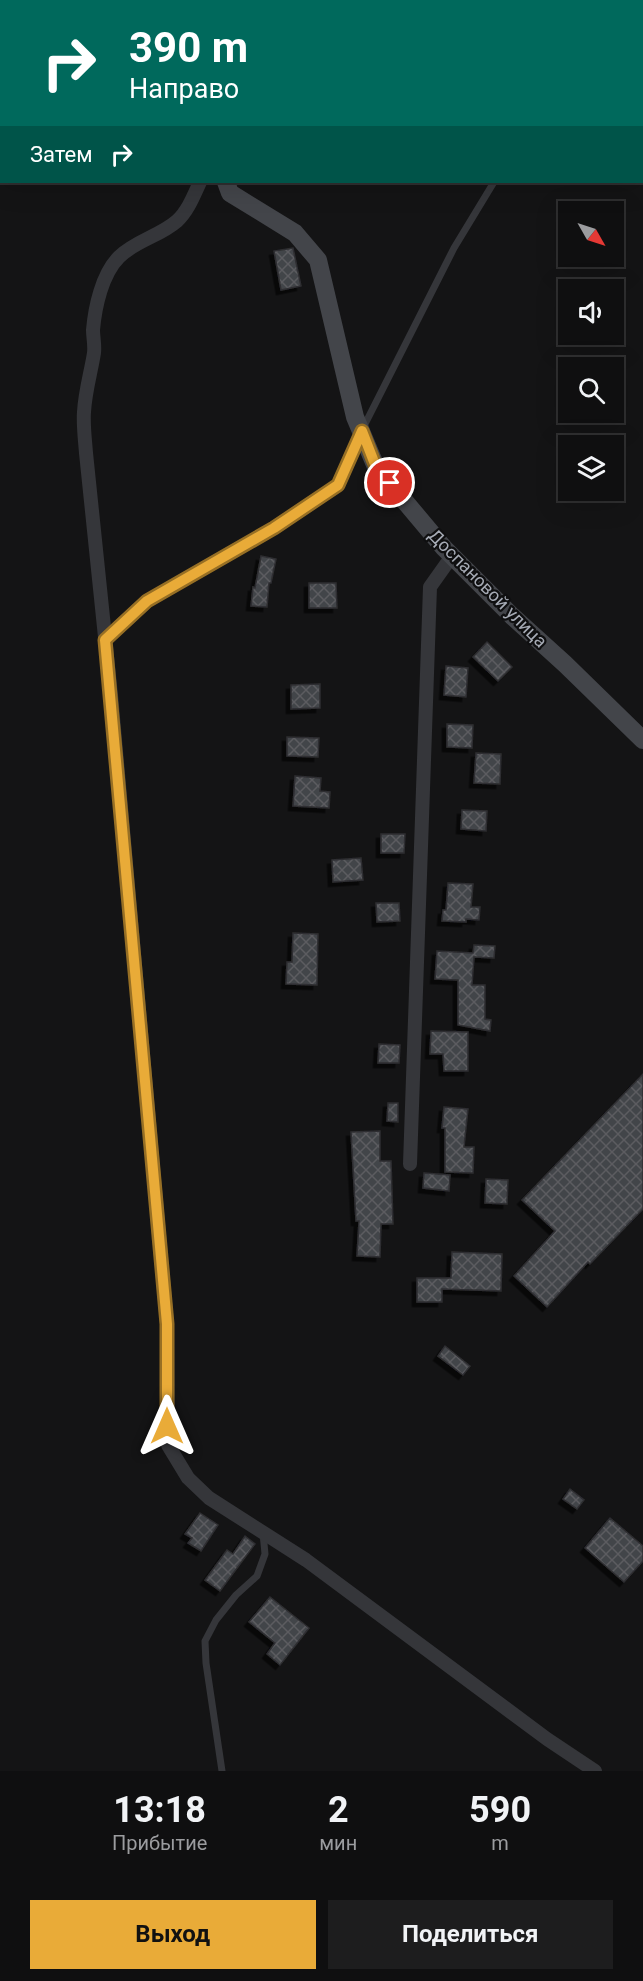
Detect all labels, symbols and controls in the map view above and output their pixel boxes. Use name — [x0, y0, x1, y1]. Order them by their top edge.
text: 390 m — [129, 23, 248, 72]
icon: right — [30, 24, 108, 102]
text: Направо — [129, 73, 239, 105]
icon: right — [105, 138, 138, 171]
text: Затем — [30, 142, 93, 167]
north arrow — [558, 201, 624, 267]
map controls — [558, 201, 624, 501]
button: sound — [558, 279, 624, 345]
button: search — [558, 357, 624, 423]
button: layers — [558, 435, 624, 501]
pin — [364, 457, 415, 508]
icon: arrive — [373, 466, 406, 499]
street label: Доспановой улица — [424, 524, 552, 652]
position arrow — [135, 1394, 199, 1458]
text: 13:18 — [113, 1789, 206, 1831]
text: 2 — [328, 1789, 349, 1831]
text: 590 — [469, 1789, 531, 1831]
text: Прибытие — [112, 1831, 207, 1855]
text: мин — [319, 1831, 357, 1855]
text: m — [491, 1831, 509, 1855]
button: Выход — [30, 1900, 316, 1969]
button: Поделиться — [328, 1900, 613, 1969]

